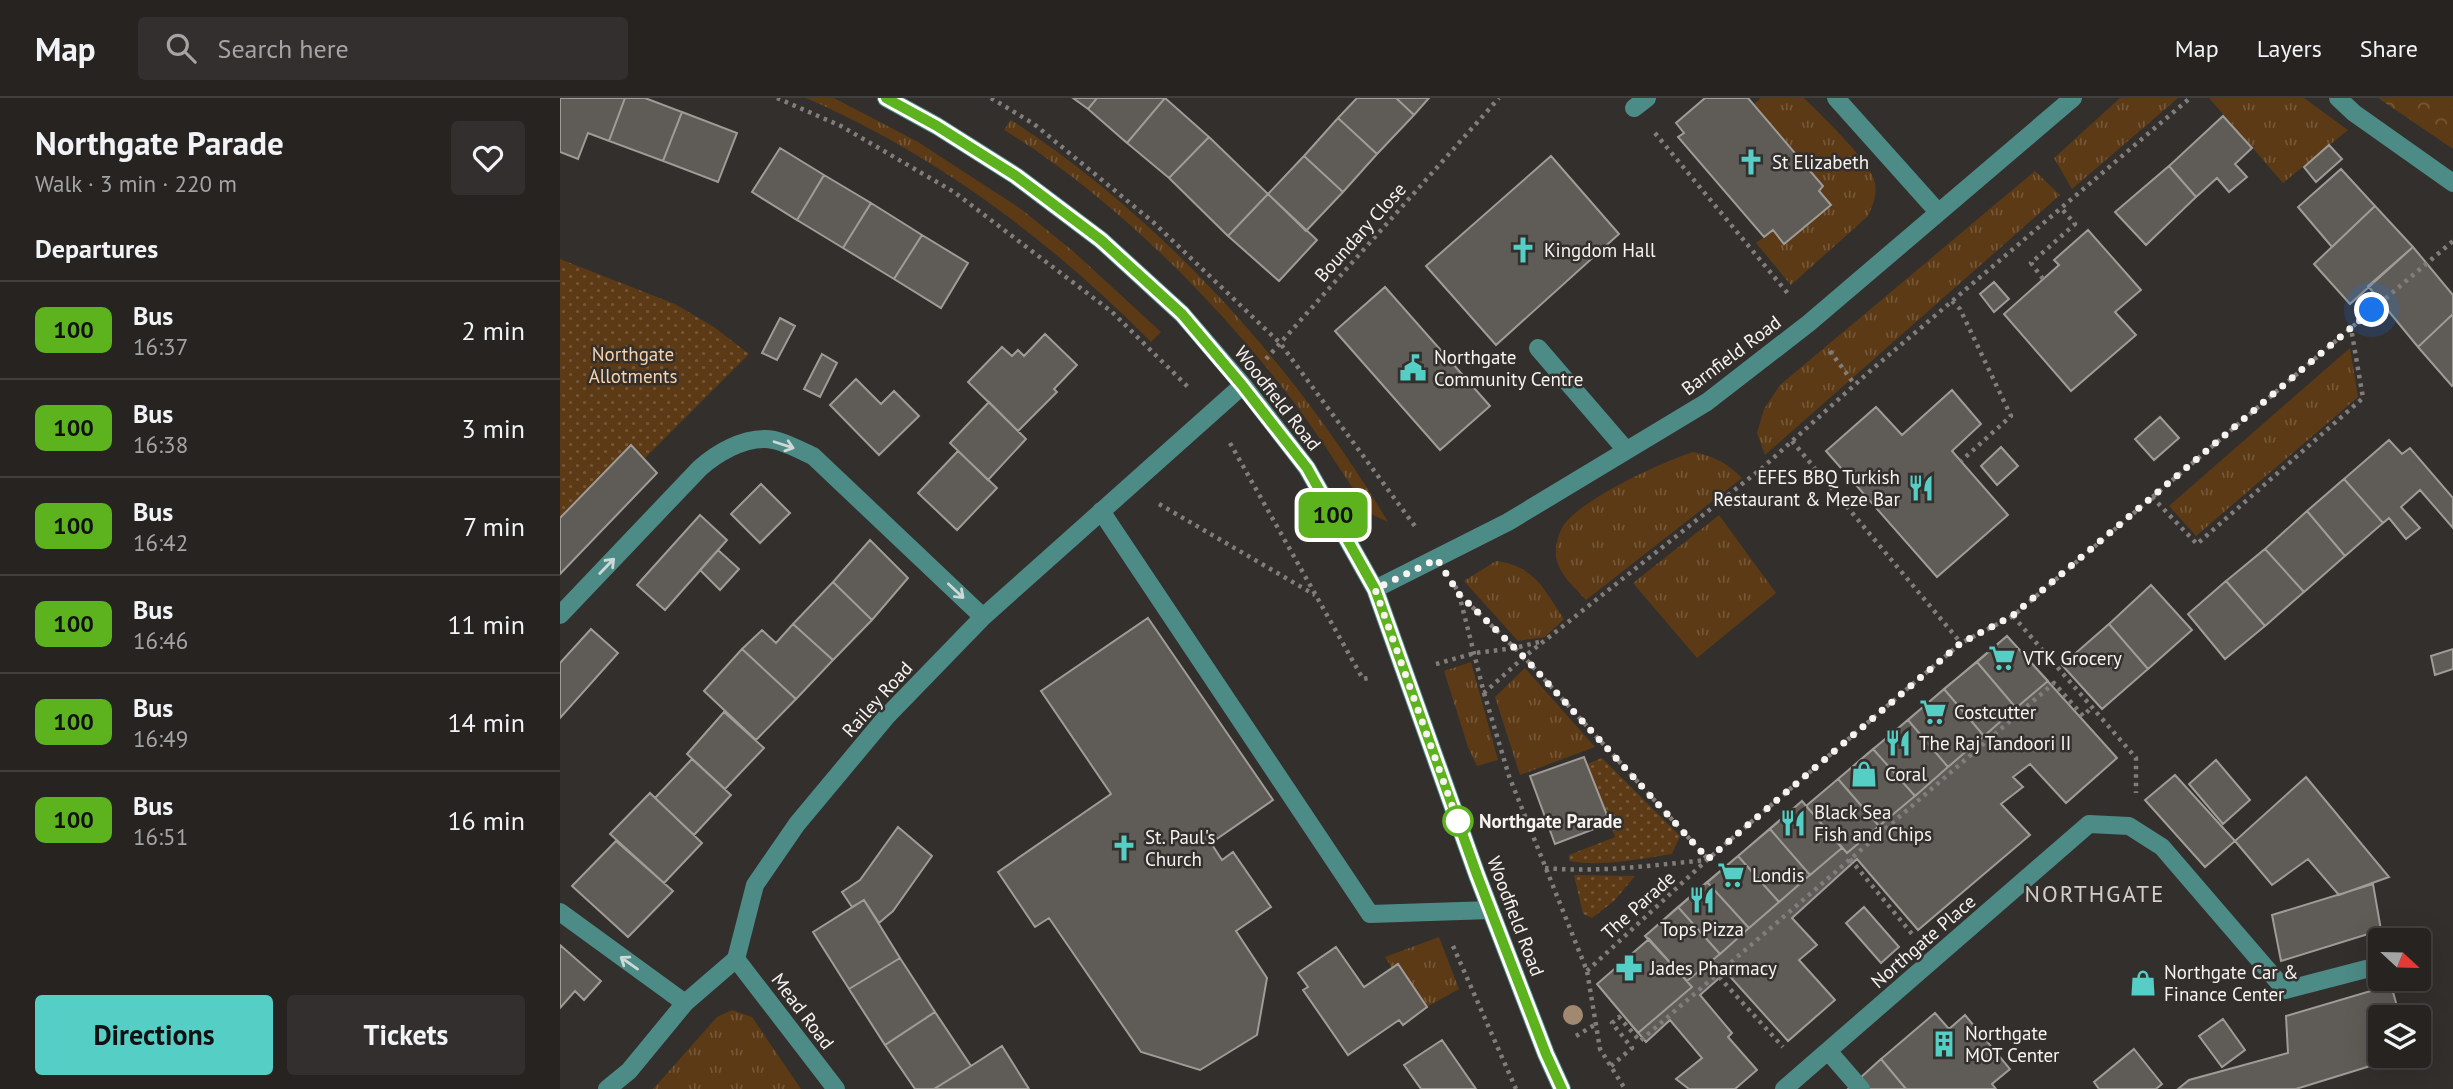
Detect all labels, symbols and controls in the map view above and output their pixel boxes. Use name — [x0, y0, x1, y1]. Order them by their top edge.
search box — [138, 17, 628, 80]
text: Map — [35, 27, 96, 70]
icon: search — [162, 29, 200, 67]
text: Search here — [218, 32, 349, 65]
text: Map — [2175, 33, 2219, 64]
text: Layers — [2257, 33, 2322, 64]
text: Share — [2360, 33, 2418, 64]
text: Northgate Parade — [35, 121, 284, 164]
button: heart — [451, 121, 525, 195]
church icon: St Elizabeth — [1736, 147, 1766, 177]
place label: St Elizabeth — [1772, 150, 1869, 174]
text: Walk · 3 min · 220 m — [35, 169, 237, 198]
street label: Boundary Close — [1309, 177, 1411, 287]
text: Departures — [35, 232, 158, 265]
church icon: Kingdom Hall — [1508, 235, 1538, 265]
place label: Kingdom Hall — [1544, 238, 1656, 262]
your location — [2354, 292, 2389, 327]
text: Bus — [133, 299, 173, 332]
street label: Barnfield Road — [1677, 310, 1785, 400]
text: 100 — [53, 314, 94, 345]
text: 2 min — [462, 314, 525, 347]
text: 16:37 — [133, 332, 188, 361]
street label: Woodfield Road — [1230, 341, 1326, 455]
park label: Northgate Allotments — [589, 342, 677, 388]
place label: Northgate Community Centre — [1434, 345, 1583, 391]
public building icon: Northgate Community Centre — [1398, 353, 1428, 383]
text: Bus — [133, 397, 173, 430]
text: 100 — [53, 412, 94, 443]
text: 3 min — [462, 412, 525, 445]
text: 16:38 — [133, 430, 188, 459]
one-way arrow — [773, 439, 795, 452]
place label: EFES BBQ Turkish Restaurant & Meze Bar — [1713, 465, 1901, 511]
restaurant icon: EFES BBQ Turkish Restaurant & Meze Bar — [1906, 473, 1936, 503]
line badge: 100 — [1293, 492, 1373, 538]
text: Bus — [133, 495, 173, 528]
text: 100 — [1313, 499, 1353, 530]
text: 100 — [53, 510, 94, 541]
text: 7 min — [463, 510, 525, 543]
text: 16:42 — [133, 528, 188, 557]
one-way arrow — [598, 557, 615, 575]
one-way arrow — [947, 583, 964, 600]
text: Bus — [133, 593, 173, 626]
text: 100 — [53, 608, 94, 639]
text: 11 min — [447, 608, 525, 641]
text: 16:46 — [133, 626, 188, 655]
supermarket icon: VTK Grocery — [1987, 643, 2017, 673]
place label: VTK Grocery — [2022, 646, 2122, 670]
street label: Railey Road — [837, 656, 917, 742]
text: Bus — [133, 691, 173, 724]
supermarket icon: Costcutter — [1918, 697, 1948, 727]
place label: Costcutter — [1954, 700, 2037, 724]
text: 100 — [53, 706, 94, 737]
text: 14 min — [447, 706, 525, 739]
text: 16:49 — [133, 724, 188, 753]
restaurant icon: The Raj Tandoori II — [1883, 728, 1913, 758]
place label: The Raj Tandoori II — [1919, 731, 2071, 755]
shop icon: Coral — [1849, 759, 1879, 789]
place label: Coral — [1885, 762, 1927, 786]
text: Bus — [133, 789, 173, 822]
place label: Black Sea Fish and Chips — [1814, 800, 1932, 846]
text: 100 — [53, 804, 94, 835]
text: 16 min — [447, 804, 525, 837]
marker: Northgate Parade — [1443, 806, 1473, 836]
restaurant icon: Black Sea Fish and Chips — [1778, 808, 1808, 838]
place label: Northgate Parade — [1479, 809, 1622, 833]
text: 16:51 — [133, 822, 188, 851]
place label: St. Paul's Church — [1145, 825, 1216, 871]
church icon: St. Paul's Church — [1109, 833, 1139, 863]
street label: Woodfield Road — [1482, 853, 1550, 979]
supermarket icon: Londis — [1716, 860, 1746, 890]
place label: Londis — [1752, 863, 1805, 887]
street label: The Parade — [1596, 866, 1680, 944]
district label: NORTHGATE — [2025, 879, 2165, 908]
restaurant icon: Tops Pizza — [1687, 885, 1717, 915]
street label: Northgate Place — [1866, 889, 1980, 993]
place label: Tops Pizza — [1660, 917, 1744, 941]
north arrow — [2368, 928, 2431, 990]
map controls — [2368, 928, 2431, 1068]
pharmacy icon: Jades Pharmacy — [1614, 953, 1644, 983]
one-way arrow — [620, 956, 639, 971]
place label: Jades Pharmacy — [1649, 956, 1777, 980]
place label: Northgate Car & Finance Center — [2164, 960, 2298, 1006]
street label: Mead Road — [766, 968, 840, 1054]
shop icon: Northgate Car & Finance Center — [2128, 968, 2158, 998]
button: Directions — [35, 995, 273, 1075]
button: Tickets — [287, 995, 525, 1075]
button: layers — [2368, 1005, 2431, 1068]
place label: Northgate MOT Center — [1965, 1021, 2060, 1067]
building icon: Northgate MOT Center — [1929, 1029, 1959, 1059]

